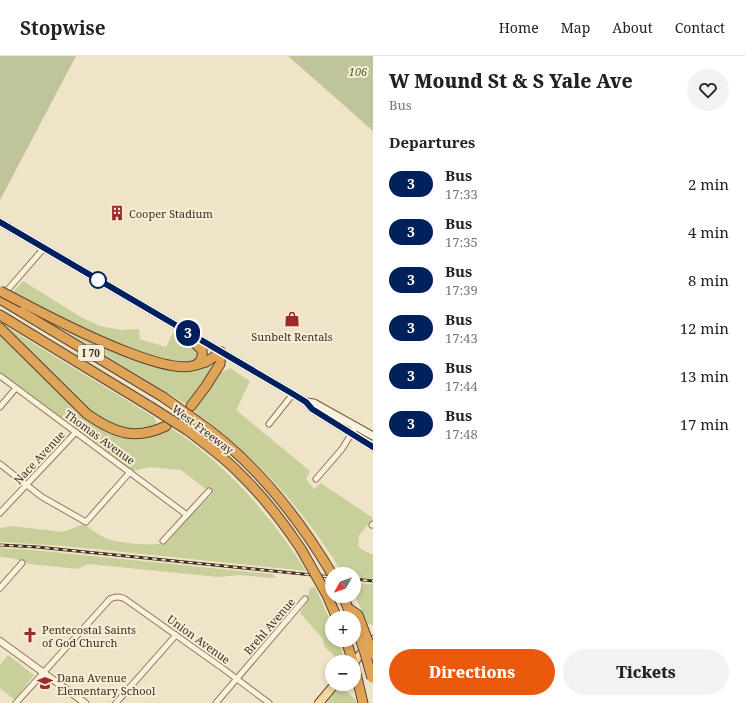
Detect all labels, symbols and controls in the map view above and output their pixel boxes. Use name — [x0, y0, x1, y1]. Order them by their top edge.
text: Stopwise — [20, 15, 106, 41]
text: Home — [499, 18, 539, 37]
text: Map — [561, 18, 590, 37]
text: About — [612, 18, 653, 37]
text: Contact — [675, 18, 725, 37]
park label: 106 — [349, 64, 368, 79]
text: W Mound St & S Yale Ave — [389, 68, 633, 94]
button: heart — [687, 69, 729, 111]
text: Bus — [389, 96, 412, 114]
text: Departures — [389, 132, 475, 152]
text: Bus — [445, 165, 472, 185]
text: 3 — [407, 174, 415, 193]
text: 2 min — [688, 174, 729, 194]
text: 17:33 — [445, 185, 478, 203]
building icon: Cooper Stadium — [108, 204, 126, 222]
place label: Cooper Stadium — [129, 206, 213, 221]
text: Bus — [445, 213, 472, 233]
text: 3 — [407, 222, 415, 241]
text: 4 min — [688, 222, 729, 242]
text: 17:35 — [445, 233, 478, 251]
text: Bus — [445, 261, 472, 281]
text: 3 — [407, 270, 415, 289]
text: 8 min — [688, 270, 729, 290]
unlabelled marker — [89, 271, 107, 289]
text: 17:39 — [445, 281, 478, 299]
text: Bus — [445, 309, 472, 329]
shop icon: Sunbelt Rentals — [283, 310, 301, 328]
text: 3 — [407, 318, 415, 337]
text: 12 min — [680, 318, 729, 338]
line badge: 3 — [175, 320, 201, 346]
text: 3 — [184, 323, 192, 342]
place label: Sunbelt Rentals — [251, 329, 333, 344]
text: 17:43 — [445, 329, 478, 347]
road number: I 70 — [78, 345, 104, 361]
text: Bus — [445, 357, 472, 377]
text: 3 — [407, 366, 415, 385]
text: 13 min — [680, 366, 729, 386]
text: 17:44 — [445, 377, 478, 395]
street label: West Freeway — [169, 401, 238, 458]
text: Bus — [445, 405, 472, 425]
street label: Thomas Avenue — [62, 406, 138, 468]
text: 3 — [407, 414, 415, 433]
text: 17 min — [680, 414, 729, 434]
text: 17:48 — [445, 425, 478, 443]
street label: Nace Avenue — [10, 427, 68, 487]
north arrow — [325, 567, 361, 603]
map controls — [325, 567, 361, 691]
street label: Brehl Avenue — [240, 594, 298, 658]
street label: Union Avenue — [165, 611, 233, 667]
button: + — [325, 611, 361, 647]
place label: Pentecostal Saints of God Church — [42, 622, 136, 650]
church icon: Pentecostal Saints of God Church — [21, 626, 39, 644]
button: Directions — [389, 649, 555, 695]
button: Tickets — [563, 649, 729, 695]
button: − — [325, 655, 361, 691]
place label: Dana Avenue Elementary School — [57, 670, 156, 698]
school or university icon: Dana Avenue Elementary School — [36, 674, 54, 692]

